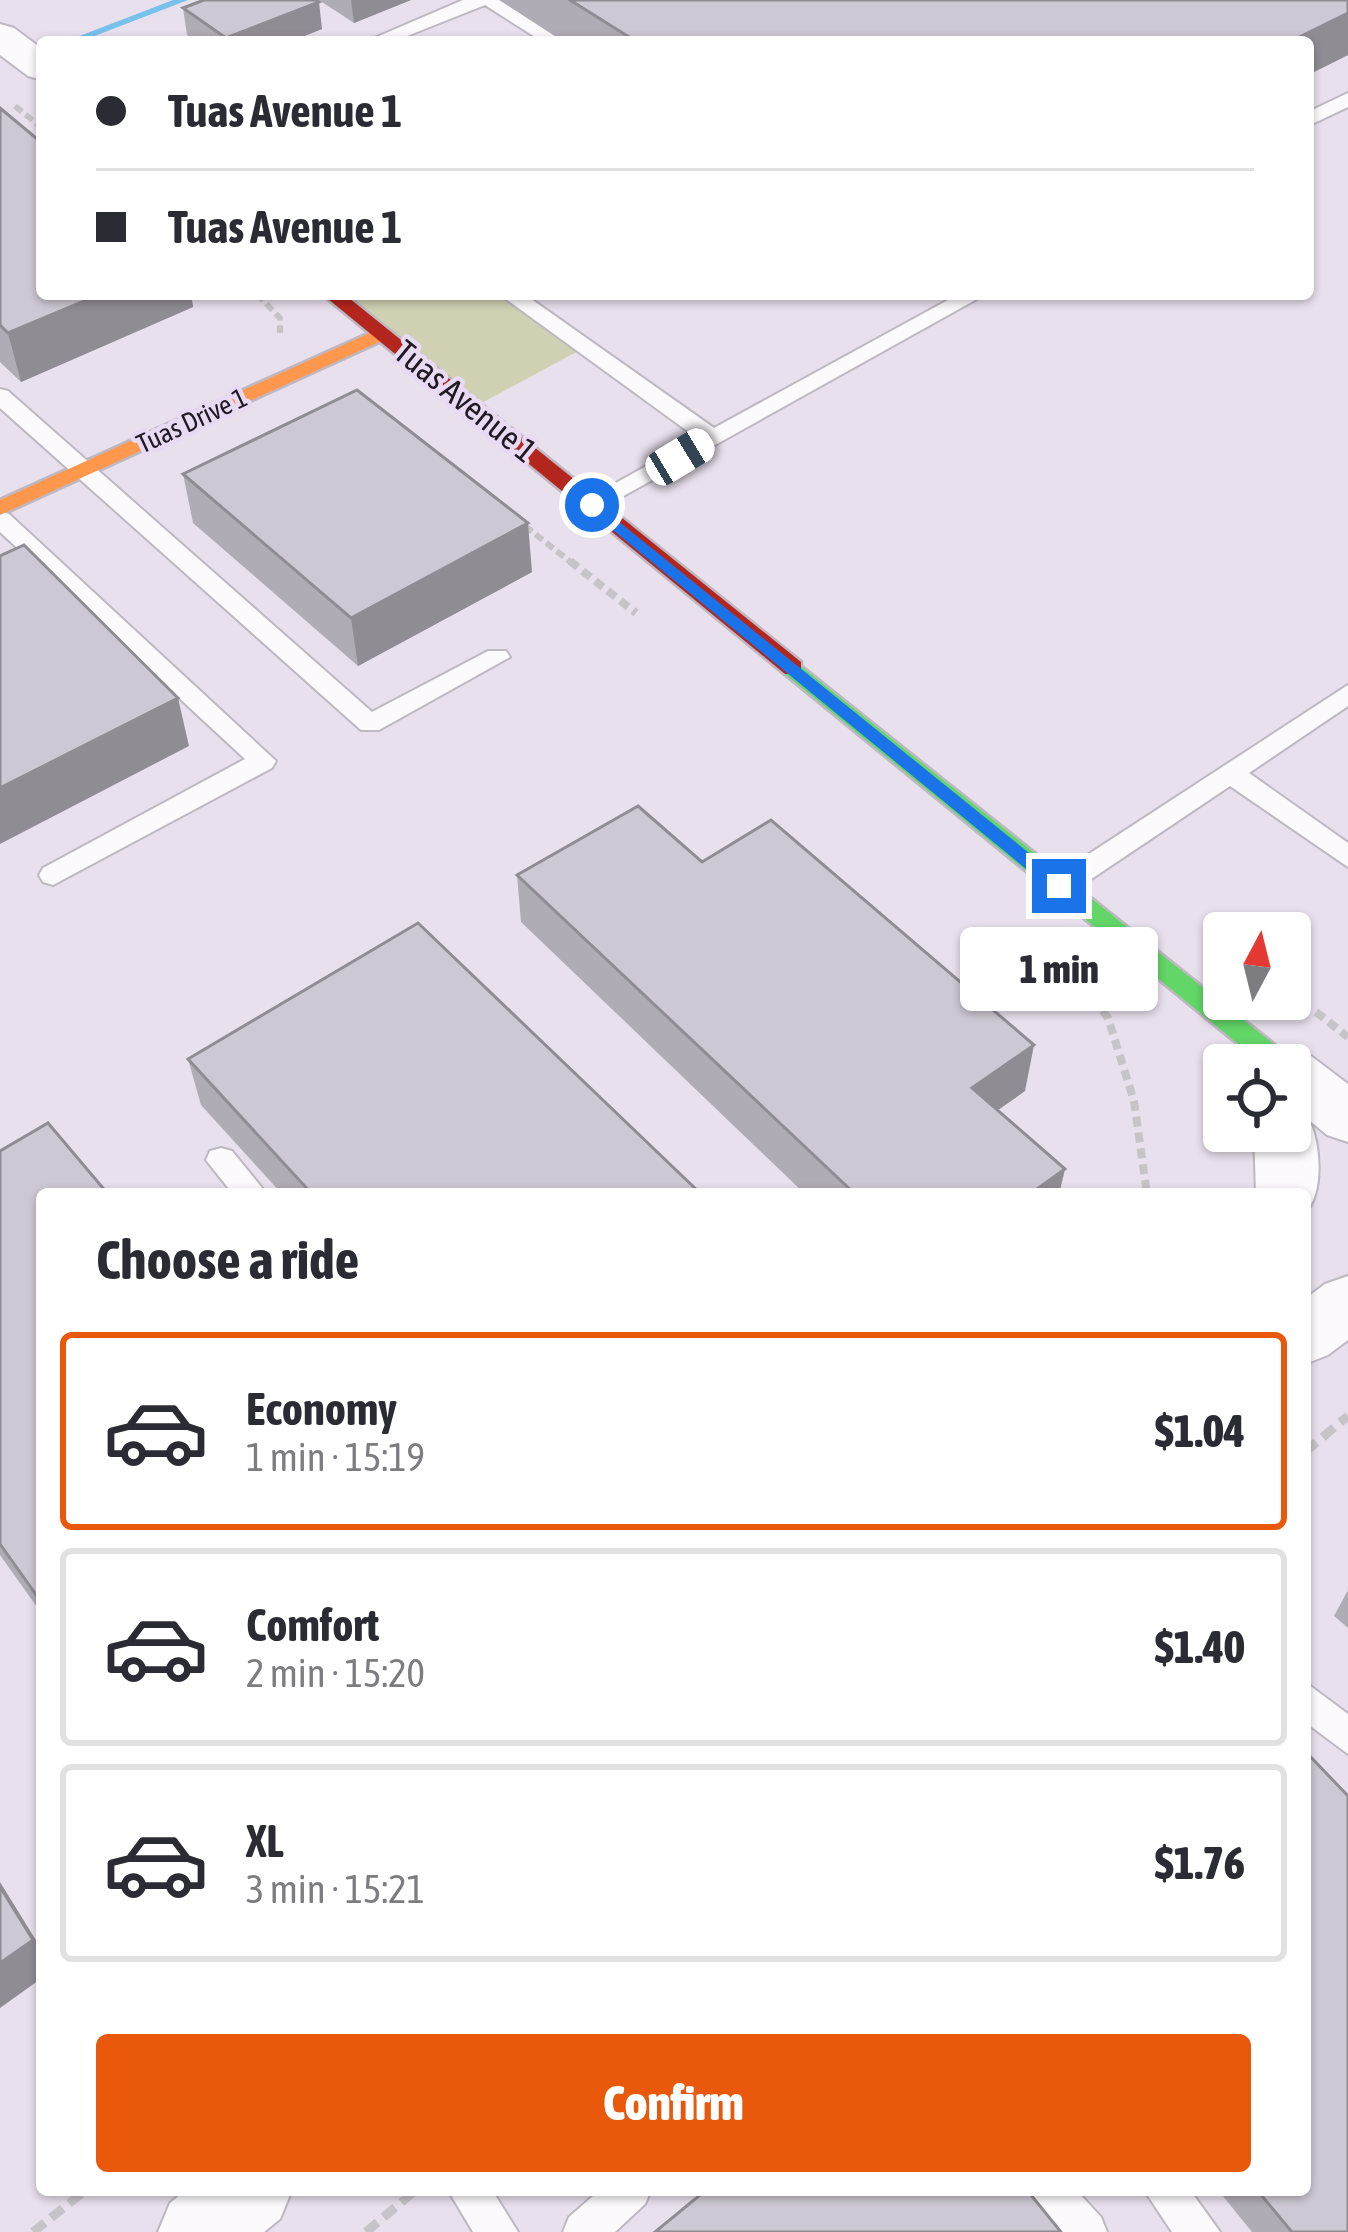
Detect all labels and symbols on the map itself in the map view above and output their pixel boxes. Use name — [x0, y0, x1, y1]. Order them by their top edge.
street label: Tuas Avenue 1 — [387, 332, 545, 470]
street label: Tuas Drive 1 — [132, 382, 252, 460]
car — [640, 423, 720, 491]
route start — [565, 478, 619, 532]
route end — [1032, 859, 1086, 913]
north arrow — [1203, 912, 1311, 1020]
callout: 1 min — [960, 928, 1158, 1012]

